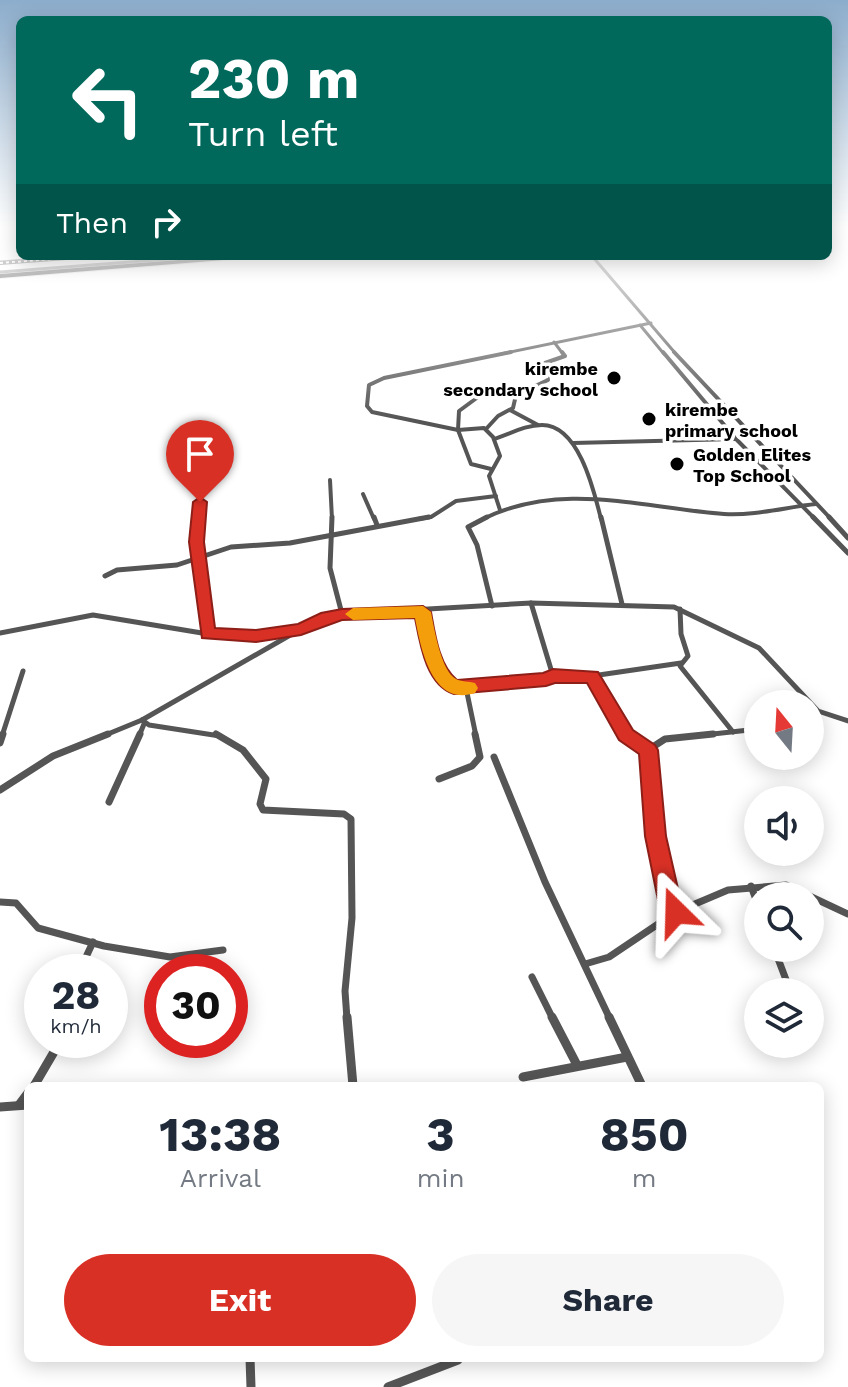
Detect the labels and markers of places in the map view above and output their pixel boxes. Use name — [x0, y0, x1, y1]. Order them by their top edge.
place label: kirembe secondary school — [443, 358, 598, 400]
marker: kirembe secondary school — [605, 369, 623, 387]
place label: kirembe primary school — [665, 399, 798, 441]
marker: kirembe primary school — [640, 410, 658, 428]
pin — [166, 420, 234, 502]
place label: Golden Elites Top School — [693, 444, 811, 486]
marker: Golden Elites Top School — [668, 455, 686, 473]

